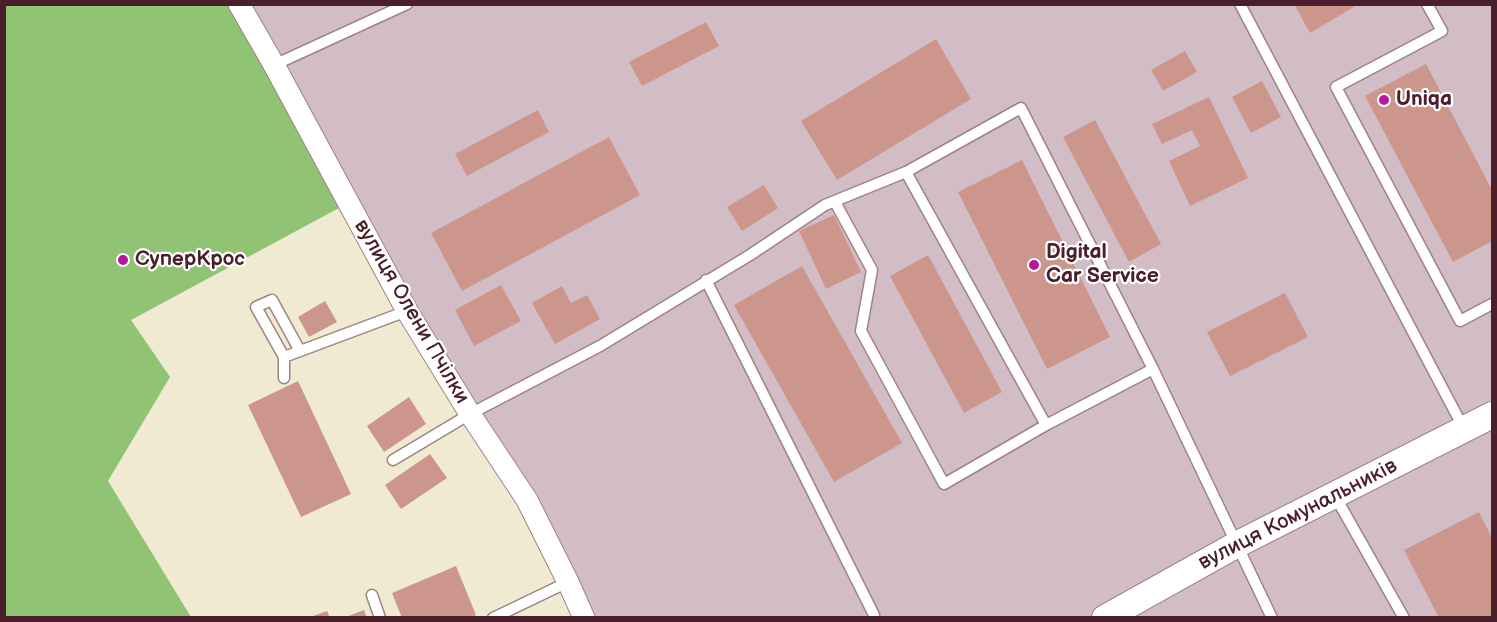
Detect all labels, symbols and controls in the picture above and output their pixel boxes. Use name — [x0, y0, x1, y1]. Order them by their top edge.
place label: Uniqa — [1396, 87, 1452, 113]
marker: Uniqa — [1377, 93, 1391, 107]
street label: вулиця Олени Пчілки — [348, 215, 474, 409]
place label: Digital Car Service — [1046, 240, 1159, 290]
place label: СуперКрос — [135, 247, 245, 273]
marker: СуперКрос — [116, 253, 130, 267]
marker: Digital Car Service — [1027, 258, 1041, 272]
street label: вулиця Комунальників — [1194, 454, 1402, 576]

